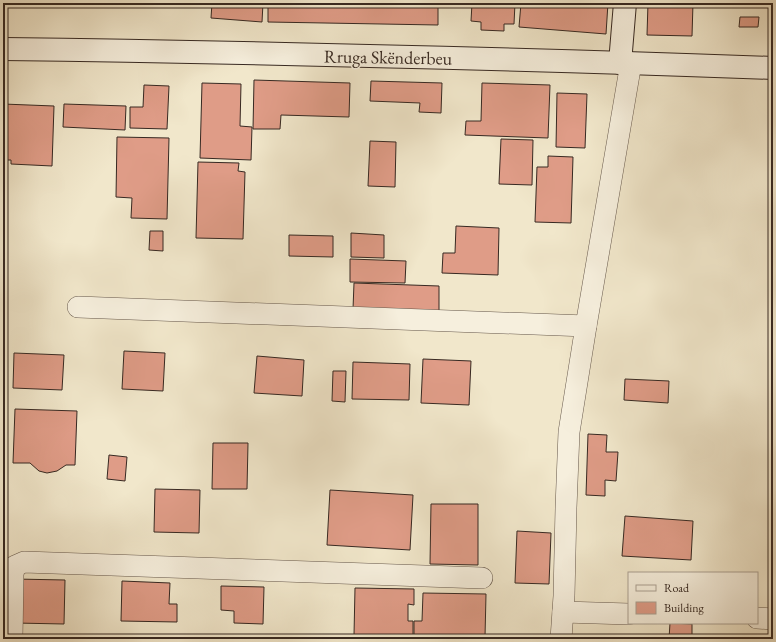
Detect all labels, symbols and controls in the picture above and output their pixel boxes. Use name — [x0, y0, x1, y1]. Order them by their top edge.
street label: Rruga Skënderbeu — [324, 44, 453, 70]
legend — [628, 572, 758, 624]
text: Road — [664, 580, 690, 596]
text: Building — [664, 600, 705, 616]

